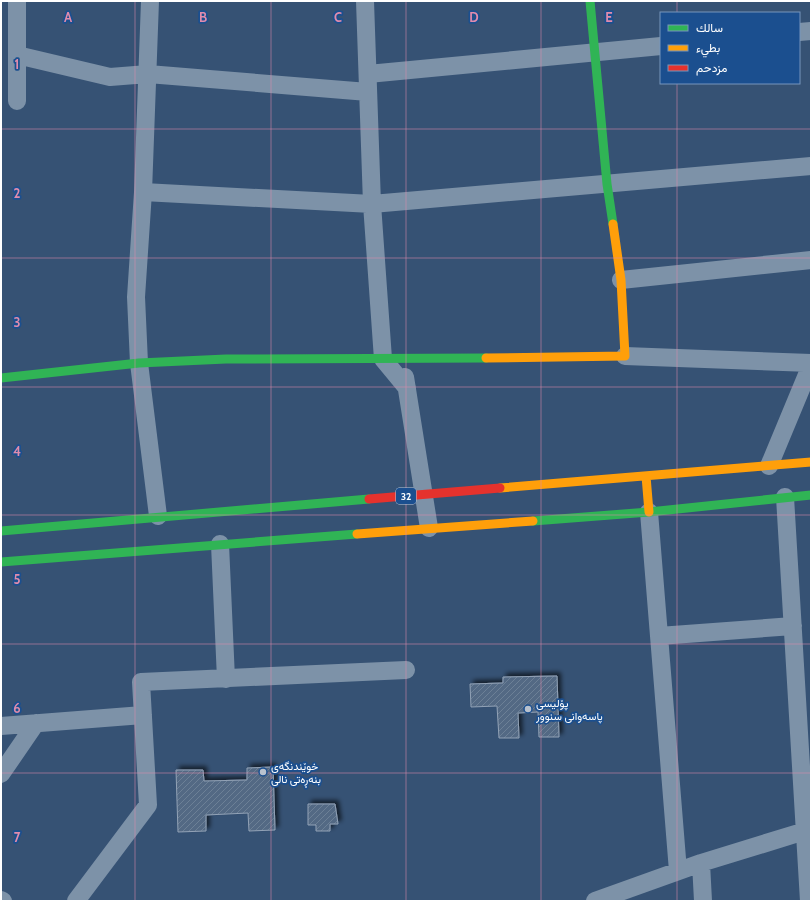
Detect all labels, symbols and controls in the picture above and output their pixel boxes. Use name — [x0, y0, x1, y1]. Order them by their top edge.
text: A — [64, 9, 73, 25]
text: B — [199, 9, 207, 25]
text: C — [334, 9, 342, 25]
text: D — [469, 9, 479, 25]
text: E — [605, 9, 613, 25]
legend — [660, 12, 800, 84]
text: سالك — [696, 20, 723, 35]
text: بطيء — [696, 40, 720, 58]
text: 1 — [15, 56, 19, 72]
text: مزدحم — [696, 60, 727, 76]
text: 2 — [14, 185, 21, 201]
text: 3 — [13, 314, 21, 330]
text: 4 — [13, 443, 21, 459]
road number: 32 — [396, 488, 416, 504]
text: 5 — [14, 571, 21, 587]
place label: پۆلیسی پاسەوانی سنوور — [535, 696, 603, 724]
text: 6 — [13, 700, 21, 716]
marker: پۆلیسی پاسەوانی سنوور — [523, 704, 533, 714]
place label: خوێندنگەی بنەڕەتی نالی — [271, 759, 321, 788]
marker: خوێندنگەی بنەڕەتی نالی — [258, 767, 268, 777]
text: 7 — [14, 829, 21, 845]

